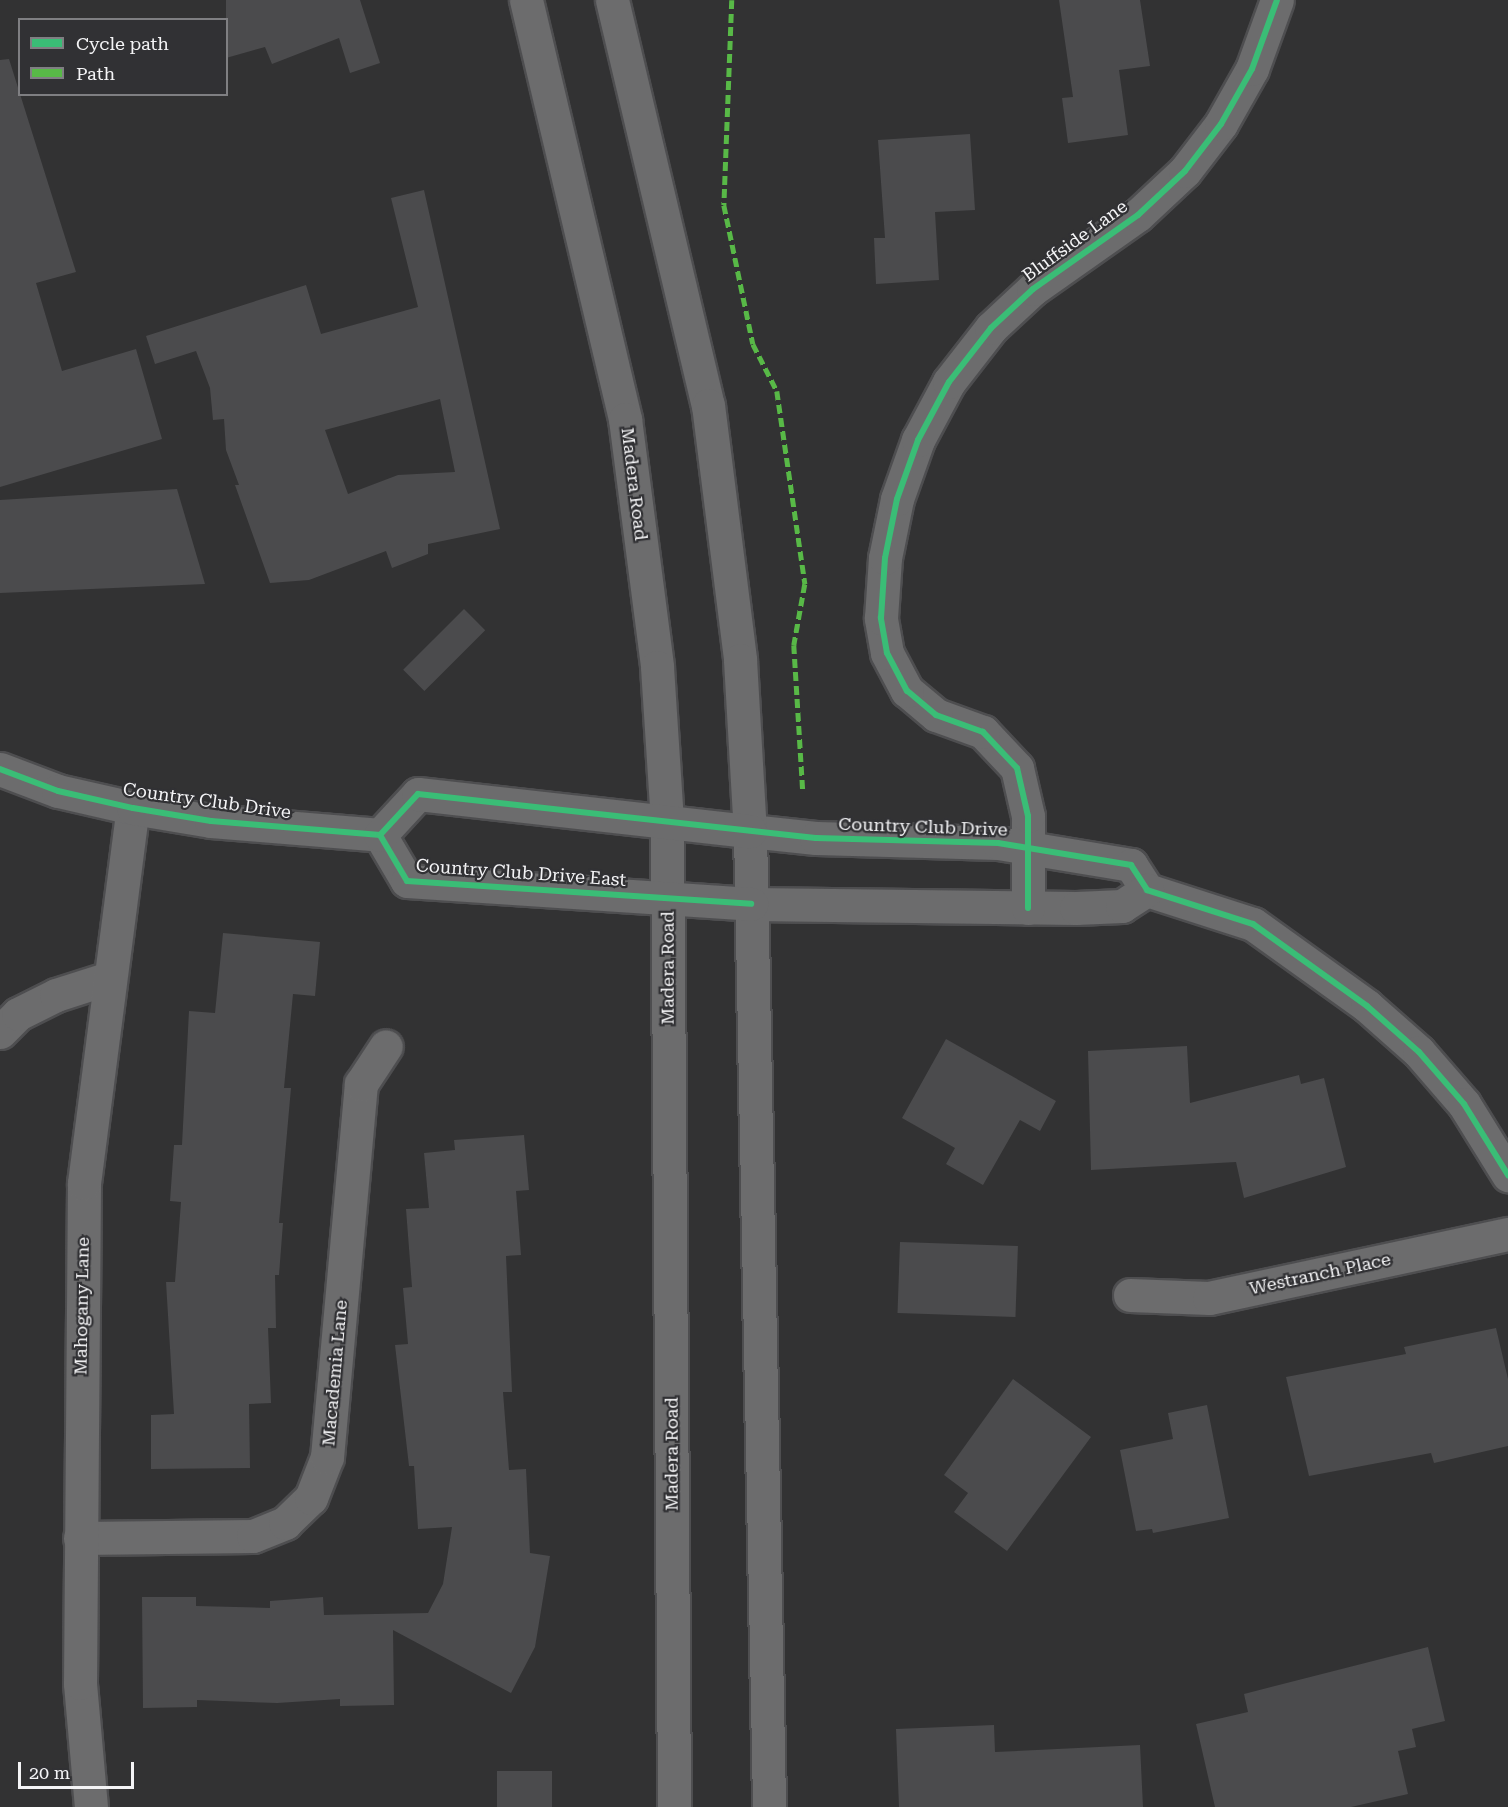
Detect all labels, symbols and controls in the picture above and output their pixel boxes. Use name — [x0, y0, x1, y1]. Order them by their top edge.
legend — [18, 18, 228, 96]
text: Cycle path — [76, 33, 169, 54]
text: Path — [76, 63, 115, 84]
street label: Bluffside Lane — [1018, 196, 1132, 286]
street label: Madera Road — [616, 426, 652, 542]
street label: Country Club Drive — [122, 779, 292, 823]
street label: Country Club Drive — [838, 813, 1008, 841]
street label: Country Club Drive East — [415, 855, 627, 891]
street label: Madera Road — [657, 911, 679, 1025]
street label: Mahogany Lane — [70, 1237, 94, 1375]
street label: Westranch Place — [1247, 1248, 1393, 1300]
street label: Macademia Lane — [318, 1299, 352, 1447]
street label: Madera Road — [661, 1397, 683, 1511]
scale bar — [21, 1750, 136, 1788]
text: 20 m — [29, 1762, 70, 1783]

